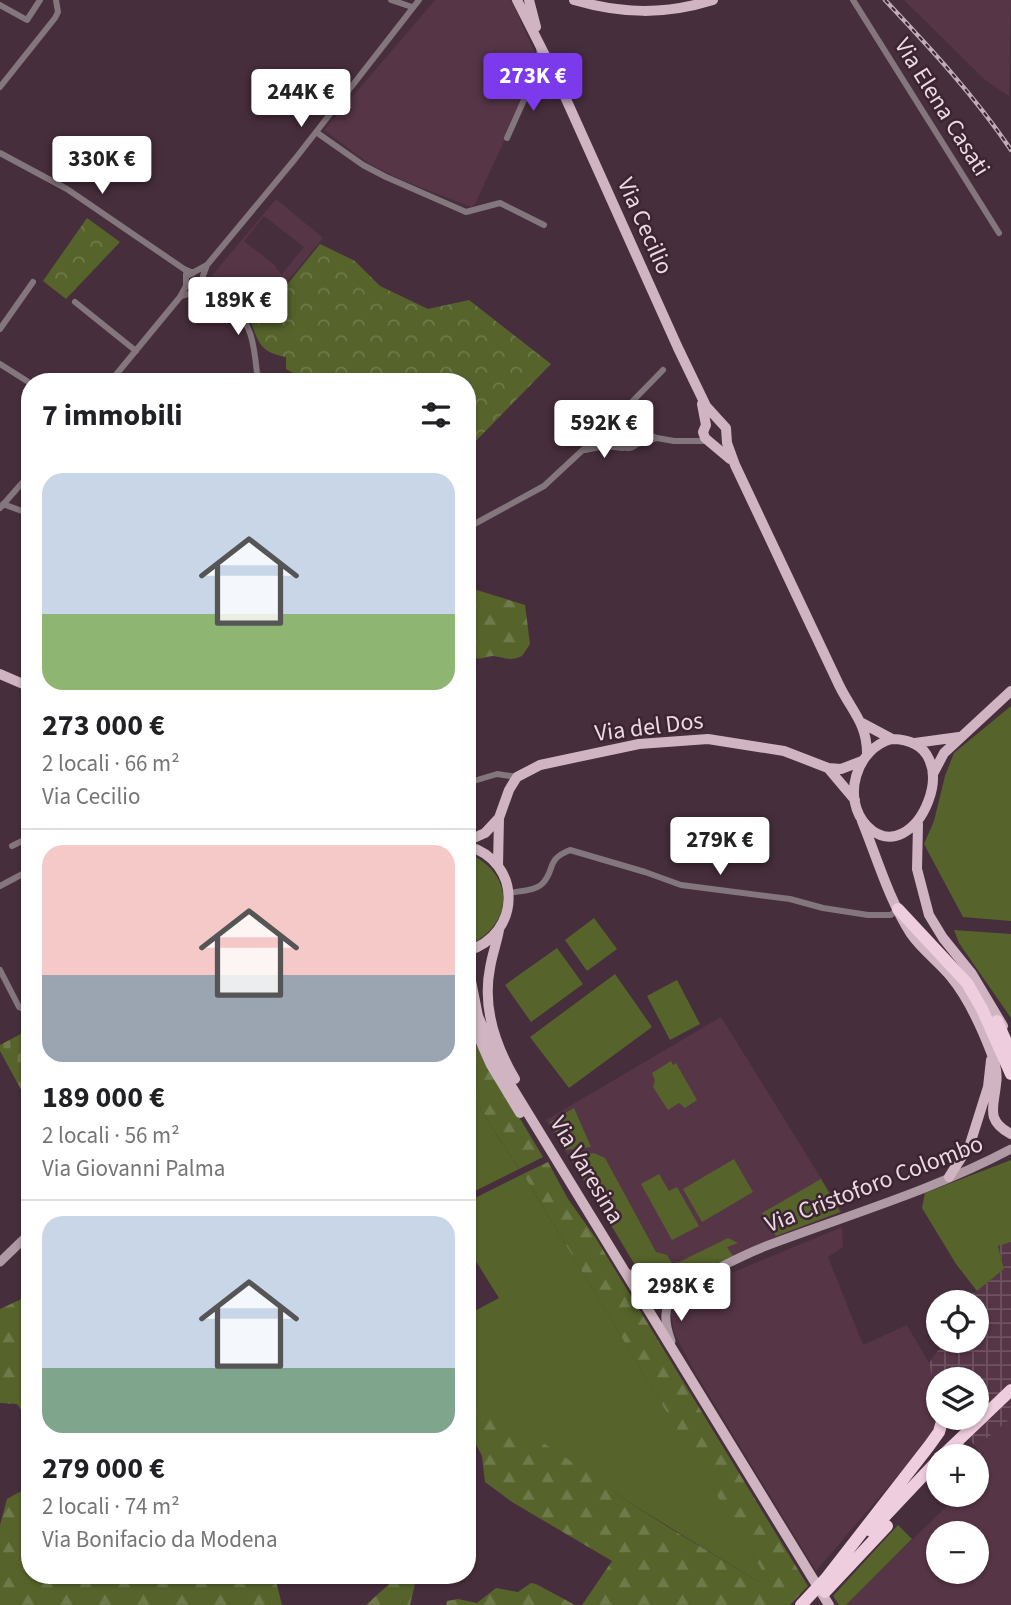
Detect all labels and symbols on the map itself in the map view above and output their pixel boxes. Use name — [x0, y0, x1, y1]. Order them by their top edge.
street label: Via Elena Casati — [885, 31, 999, 183]
pin: 273K € — [476, 54, 590, 113]
pin: 244K € — [244, 69, 358, 129]
pin: 330K € — [45, 136, 159, 196]
street label: Via Cecilio — [608, 172, 682, 280]
pin: 189K € — [181, 278, 295, 337]
pin: 592K € — [547, 400, 661, 460]
street label: Via del Dos — [593, 703, 705, 751]
pin: 279K € — [663, 818, 777, 877]
street label: Via Varesina — [541, 1109, 633, 1231]
street label: Via Cristoforo Colombo — [760, 1126, 988, 1242]
pin: 298K € — [624, 1264, 738, 1323]

